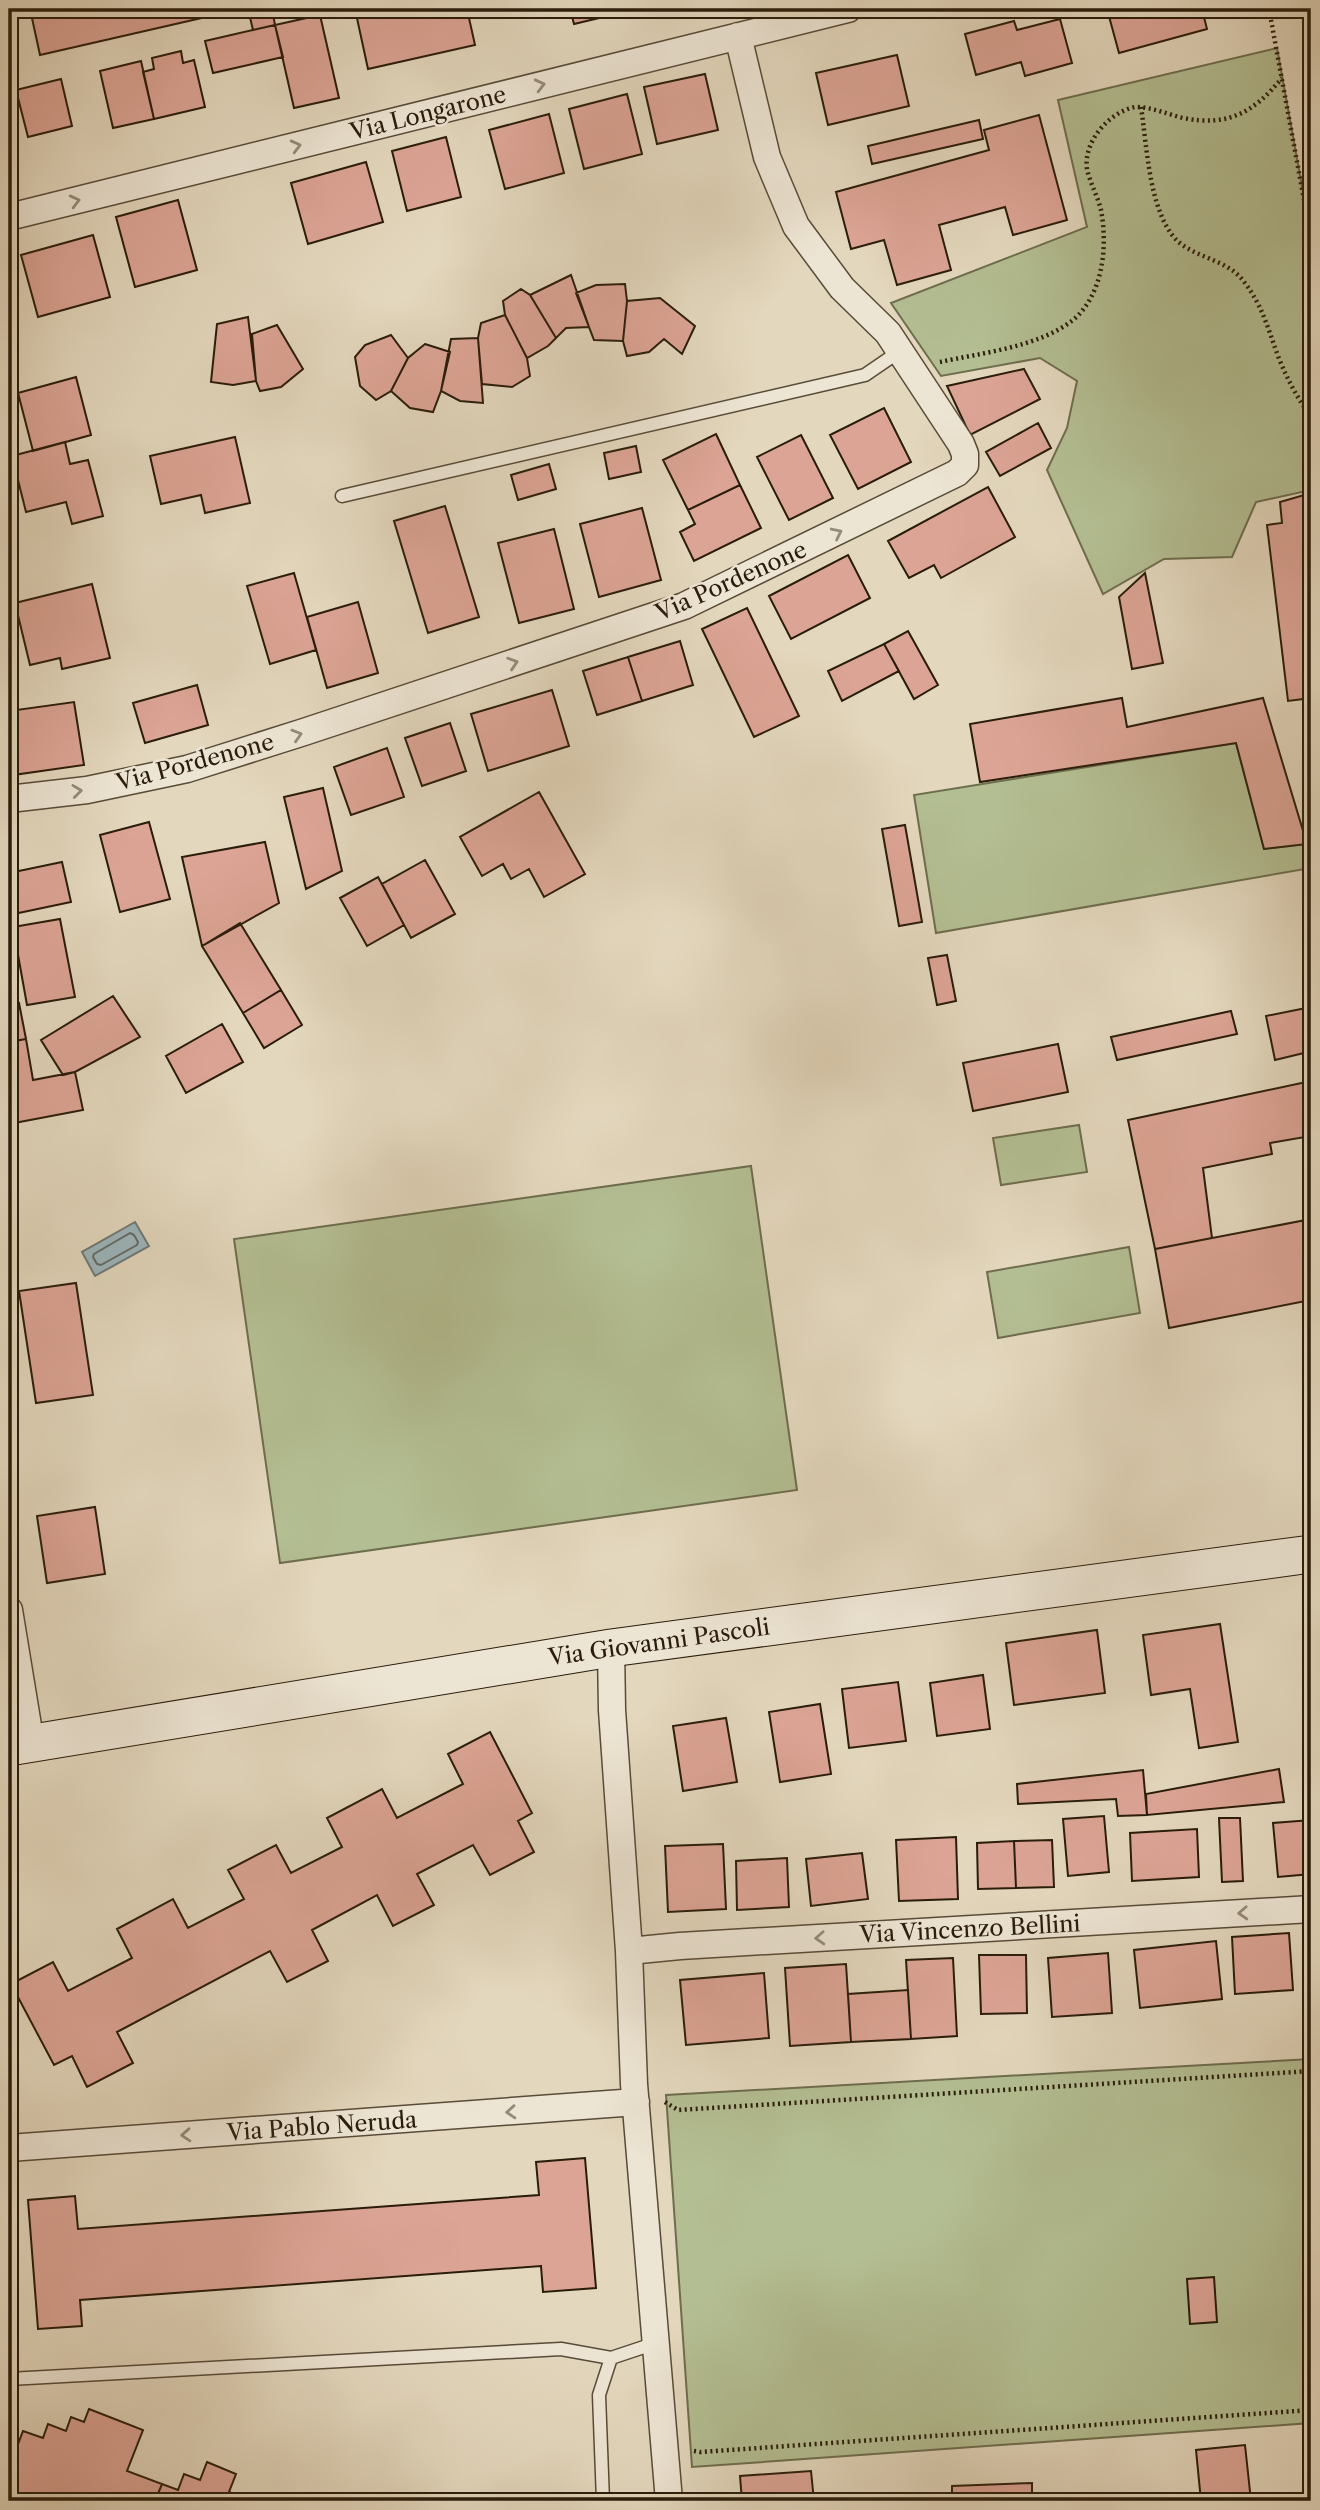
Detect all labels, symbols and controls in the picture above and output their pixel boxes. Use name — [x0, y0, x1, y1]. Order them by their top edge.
one-way arrow — [534, 79, 546, 93]
street label: Via Longarone — [346, 80, 509, 146]
one-way arrow — [290, 140, 302, 154]
one-way arrow — [69, 195, 81, 209]
one-way arrow — [829, 527, 842, 541]
street label: Via Pordenone — [650, 535, 811, 627]
one-way arrow — [506, 657, 518, 671]
street label: Via Pordenone — [112, 727, 277, 797]
one-way arrow — [290, 728, 302, 743]
one-way arrow — [71, 784, 82, 799]
street label: Via Giovanni Pascoli — [545, 1613, 772, 1672]
one-way arrow — [1237, 1905, 1248, 1920]
street label: Via Vincenzo Bellini — [858, 1909, 1081, 1949]
one-way arrow — [815, 1930, 826, 1945]
one-way arrow — [505, 2104, 516, 2119]
street label: Via Pablo Neruda — [225, 2105, 419, 2147]
one-way arrow — [180, 2128, 191, 2143]

